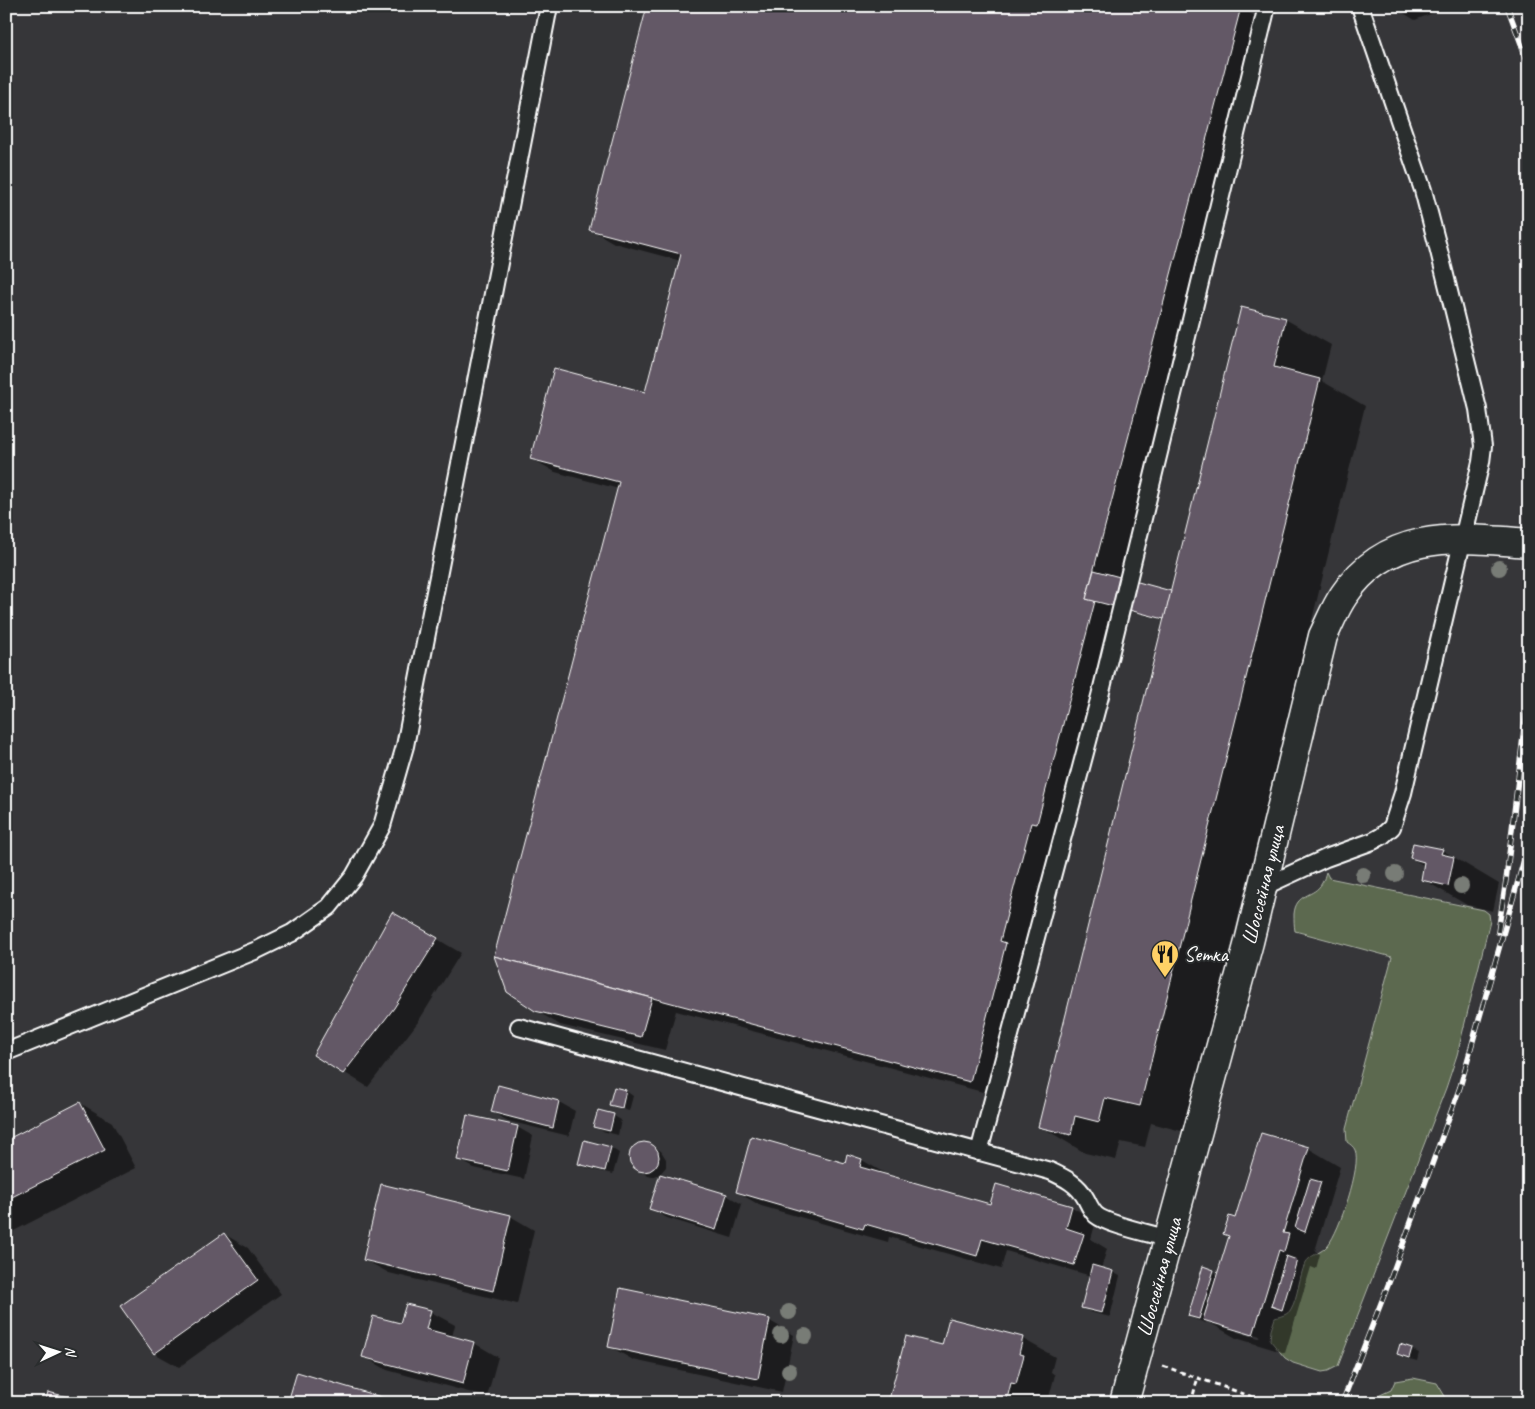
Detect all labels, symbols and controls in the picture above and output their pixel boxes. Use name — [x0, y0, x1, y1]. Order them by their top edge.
street label: Шоссейная улица — [1236, 821, 1291, 947]
restaurant icon: Sетка — [1150, 939, 1180, 978]
place label: Sетка — [1184, 941, 1229, 967]
street label: Шоссейная улица — [1131, 1213, 1188, 1339]
north arrow — [32, 1326, 82, 1376]
text: N — [62, 1346, 79, 1358]

